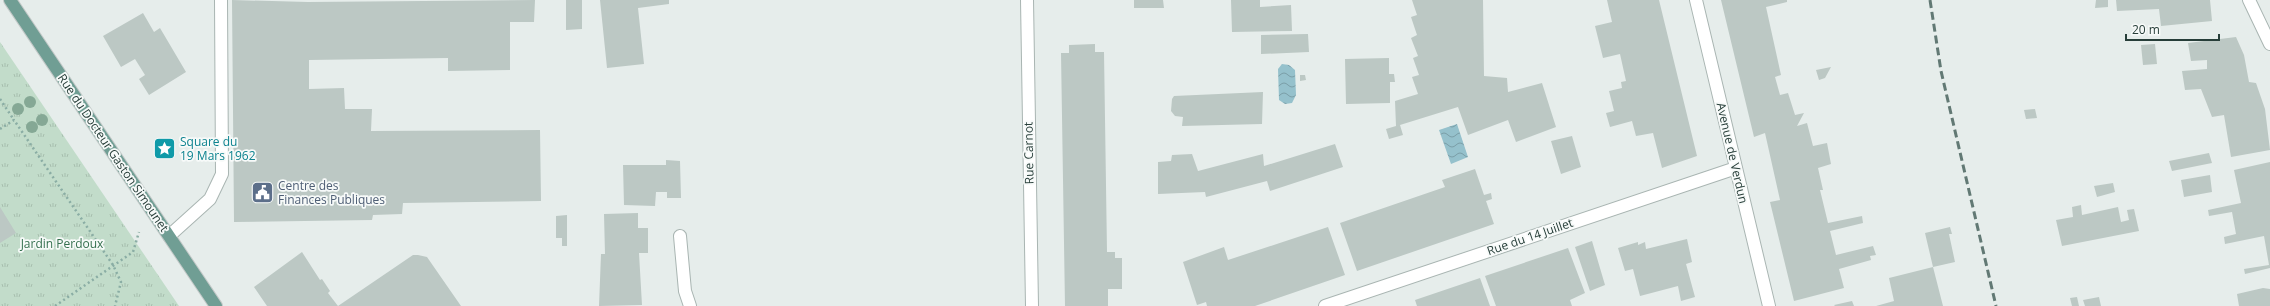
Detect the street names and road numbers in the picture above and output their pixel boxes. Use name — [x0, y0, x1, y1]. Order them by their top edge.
street label: Rue du Docteur Gaston Simounet — [54, 70, 173, 235]
street label: Avenue de Verdun — [1713, 101, 1752, 205]
street label: Rue Carnot — [1019, 122, 1038, 184]
street label: Rue du 14 Juillet — [1485, 214, 1575, 259]

